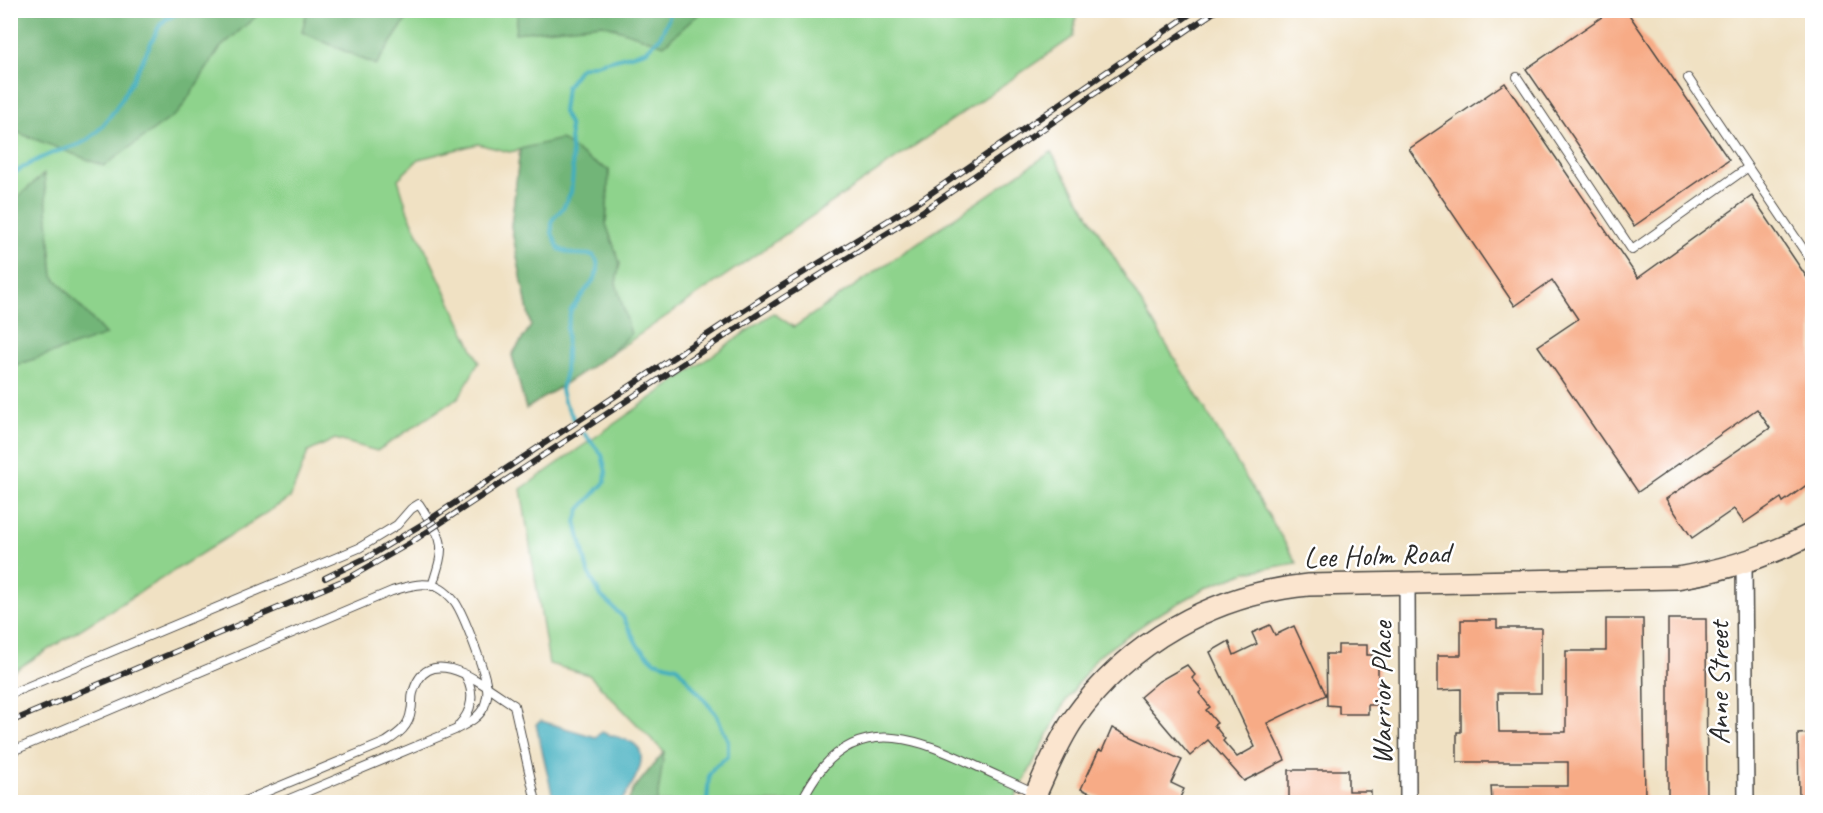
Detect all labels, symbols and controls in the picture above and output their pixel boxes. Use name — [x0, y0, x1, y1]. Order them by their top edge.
street label: Lee Holm Road — [1303, 533, 1455, 577]
street label: Anne Street — [1699, 618, 1737, 745]
street label: Warrior Place — [1362, 619, 1400, 765]

